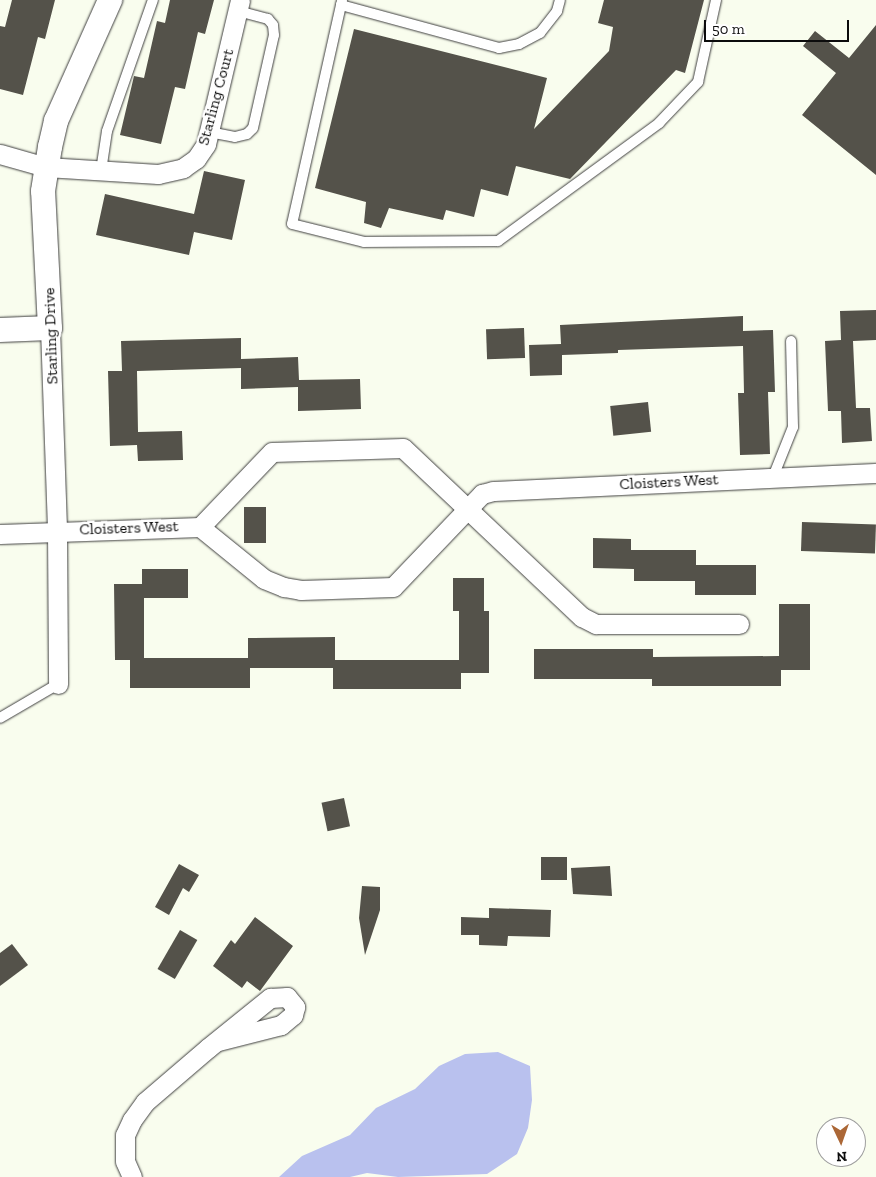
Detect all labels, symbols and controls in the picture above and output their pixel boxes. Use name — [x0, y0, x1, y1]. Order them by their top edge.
scale bar — [706, 10, 851, 42]
text: 50 m — [712, 20, 745, 38]
street label: Starling Court — [194, 47, 238, 147]
street label: Starling Drive — [40, 287, 62, 385]
street label: Cloisters West — [619, 470, 719, 494]
street label: Cloisters West — [79, 517, 179, 539]
north arrow — [816, 1117, 866, 1167]
text: N — [836, 1148, 848, 1165]

